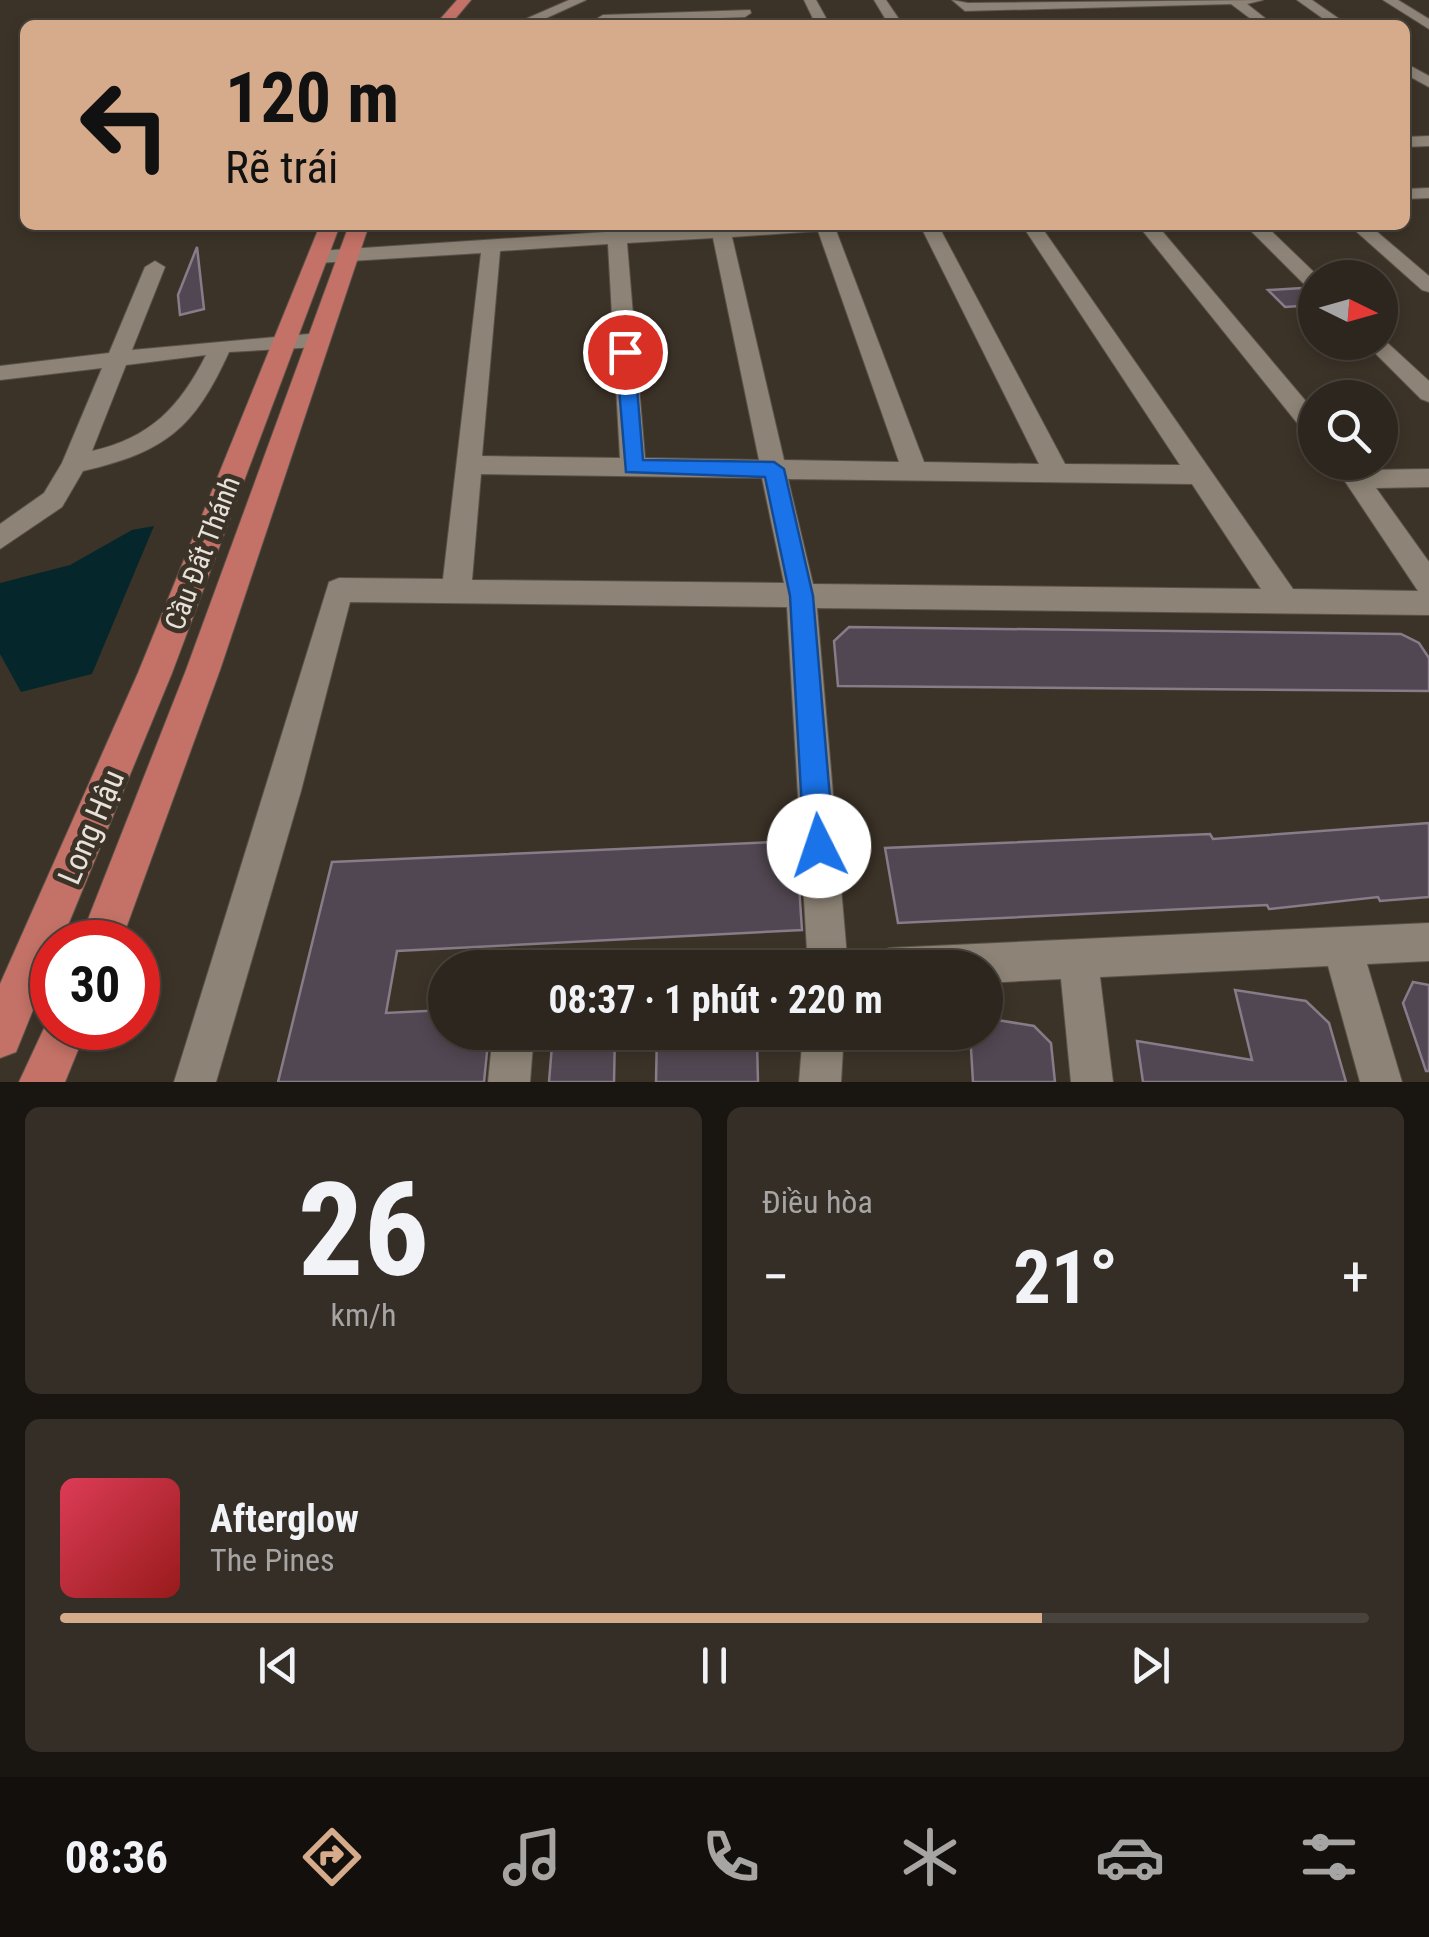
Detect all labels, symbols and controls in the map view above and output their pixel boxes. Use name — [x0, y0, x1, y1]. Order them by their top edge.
text: 120 m — [225, 57, 399, 139]
icon: left — [60, 60, 190, 190]
text: Rẽ trái — [225, 141, 338, 194]
north arrow — [1298, 260, 1398, 360]
map controls — [1298, 260, 1398, 480]
pin — [583, 310, 668, 395]
icon: arrive — [598, 325, 653, 380]
button: search — [1298, 380, 1398, 480]
street label: Cầu Đất Thánh — [158, 472, 247, 635]
street label: Long Hậu — [50, 764, 132, 890]
position arrow — [767, 794, 871, 898]
speed limit sign: 30 — [30, 920, 160, 1050]
text: 08:37 · 1 phút · 220 m — [548, 978, 883, 1022]
text: 26 — [298, 1154, 429, 1307]
text: Điều hòa — [762, 1183, 873, 1221]
text: 21° — [1013, 1233, 1118, 1321]
text: − — [762, 1245, 790, 1309]
text: + — [1342, 1245, 1369, 1309]
text: km/h — [331, 1296, 396, 1334]
text: Afterglow — [210, 1497, 359, 1541]
text: The Pines — [210, 1541, 335, 1579]
icon: previous — [251, 1638, 306, 1693]
icon: pause — [687, 1638, 742, 1693]
icon: next — [1123, 1638, 1178, 1693]
icon: directions — [297, 1822, 367, 1892]
icon: music — [497, 1822, 567, 1892]
icon: phone — [696, 1822, 766, 1892]
icon: climate — [895, 1822, 965, 1892]
icon: car — [1095, 1822, 1165, 1892]
icon: filters — [1294, 1822, 1364, 1892]
text: 08:36 — [65, 1831, 168, 1884]

